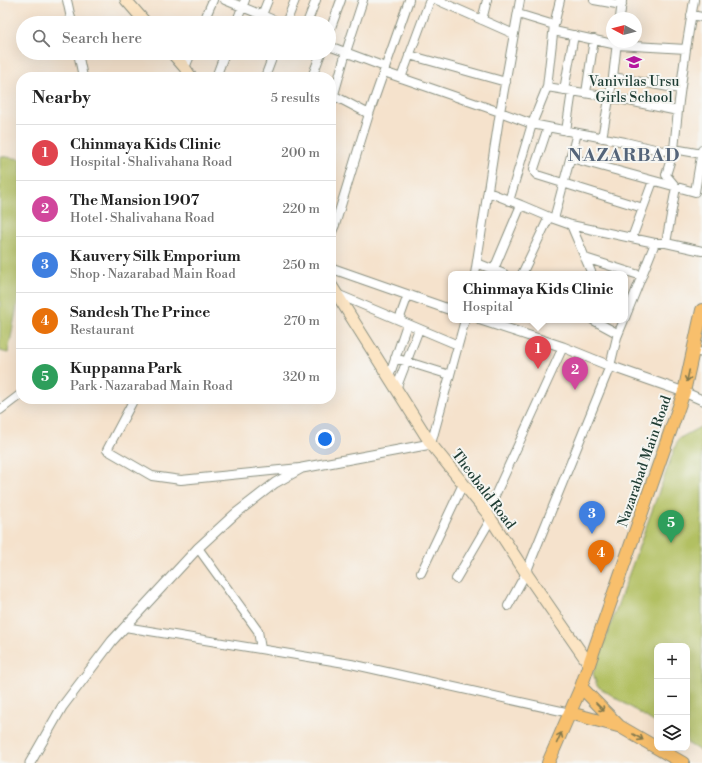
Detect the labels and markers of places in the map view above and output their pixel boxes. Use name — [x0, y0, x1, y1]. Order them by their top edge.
school or university icon: Vanivilas Ursu Girls School — [625, 53, 643, 71]
place label: Vanivilas Ursu Girls School — [588, 73, 679, 107]
pin: 1 — [525, 336, 551, 369]
pin: 2 — [562, 357, 588, 390]
pin: 3 — [579, 501, 605, 534]
pin: 5 — [658, 510, 684, 543]
pin: 4 — [588, 540, 614, 573]

